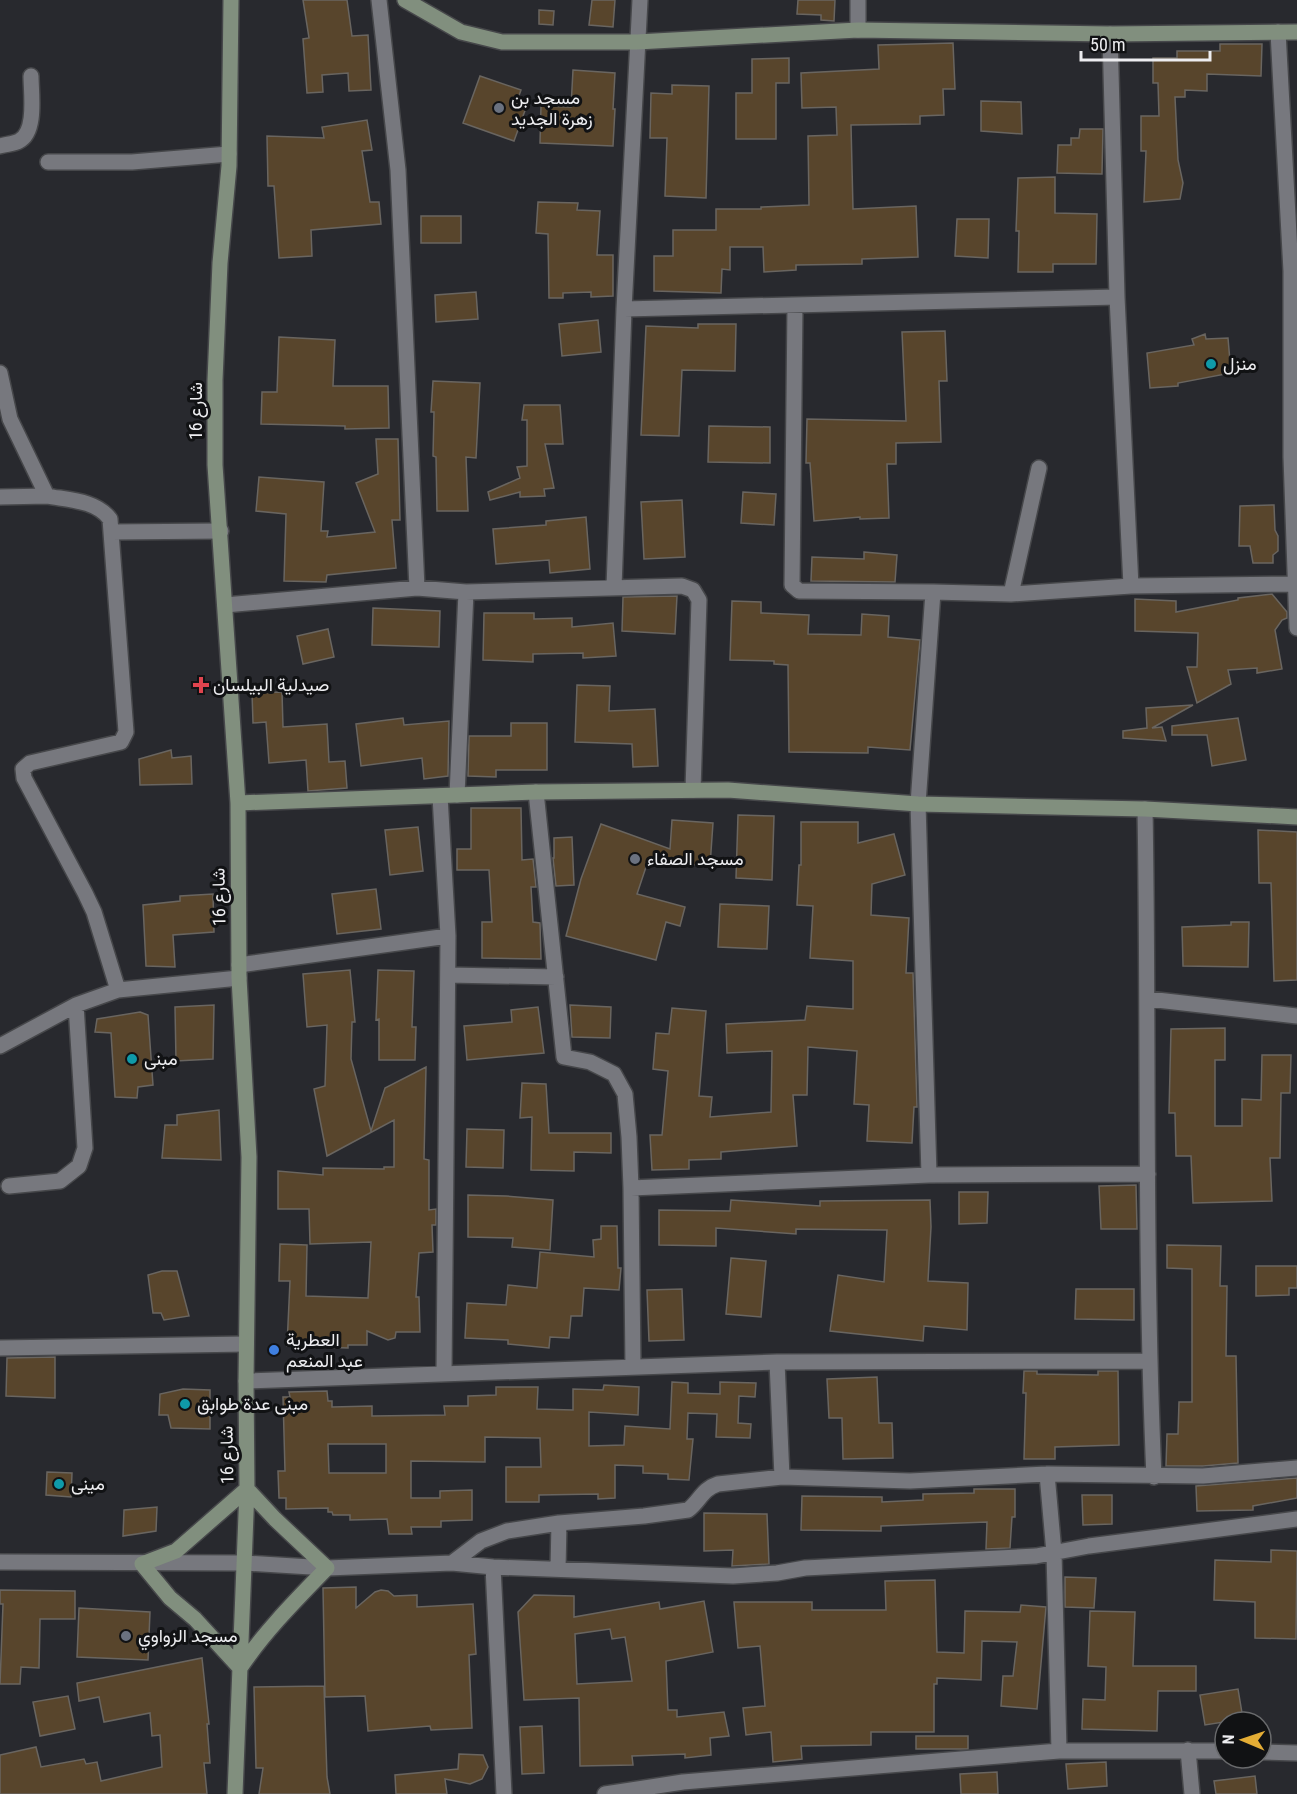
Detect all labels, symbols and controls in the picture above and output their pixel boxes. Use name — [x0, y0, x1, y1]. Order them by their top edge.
scale bar — [1081, 24, 1210, 62]
text: 50 m — [1090, 34, 1125, 55]
place label: مسجد بن زهرة الجديد — [511, 87, 593, 130]
marker: مسجد بن زهرة الجديد — [492, 101, 506, 115]
place label: منزل — [1223, 353, 1257, 375]
marker: منزل — [1204, 357, 1218, 371]
street label: شارع 16 — [185, 382, 208, 440]
place label: صيدلية البيلسان — [213, 674, 329, 695]
marker: صيدلية البيلسان — [194, 678, 208, 692]
place label: مسجد الصفاء — [647, 848, 744, 869]
marker: مسجد الصفاء — [628, 852, 642, 866]
street label: شارع 16 — [207, 868, 232, 926]
place label: مبنى — [144, 1048, 178, 1070]
marker: مبنى — [125, 1052, 139, 1066]
place label: العطرية عبد المنعم — [286, 1329, 363, 1373]
marker: العطرية عبد المنعم — [267, 1343, 281, 1357]
place label: مبنى عدة طوابق — [197, 1393, 308, 1415]
marker: مبنى عدة طوابق — [178, 1397, 192, 1411]
street label: شارع 16 — [215, 1426, 240, 1484]
place label: مينى — [71, 1473, 105, 1495]
marker: مينى — [52, 1477, 66, 1491]
place label: مسجد الزواوي — [138, 1625, 238, 1651]
marker: مسجد الزواوي — [119, 1629, 133, 1643]
north arrow — [1213, 1710, 1273, 1770]
text: N — [1219, 1734, 1238, 1745]

